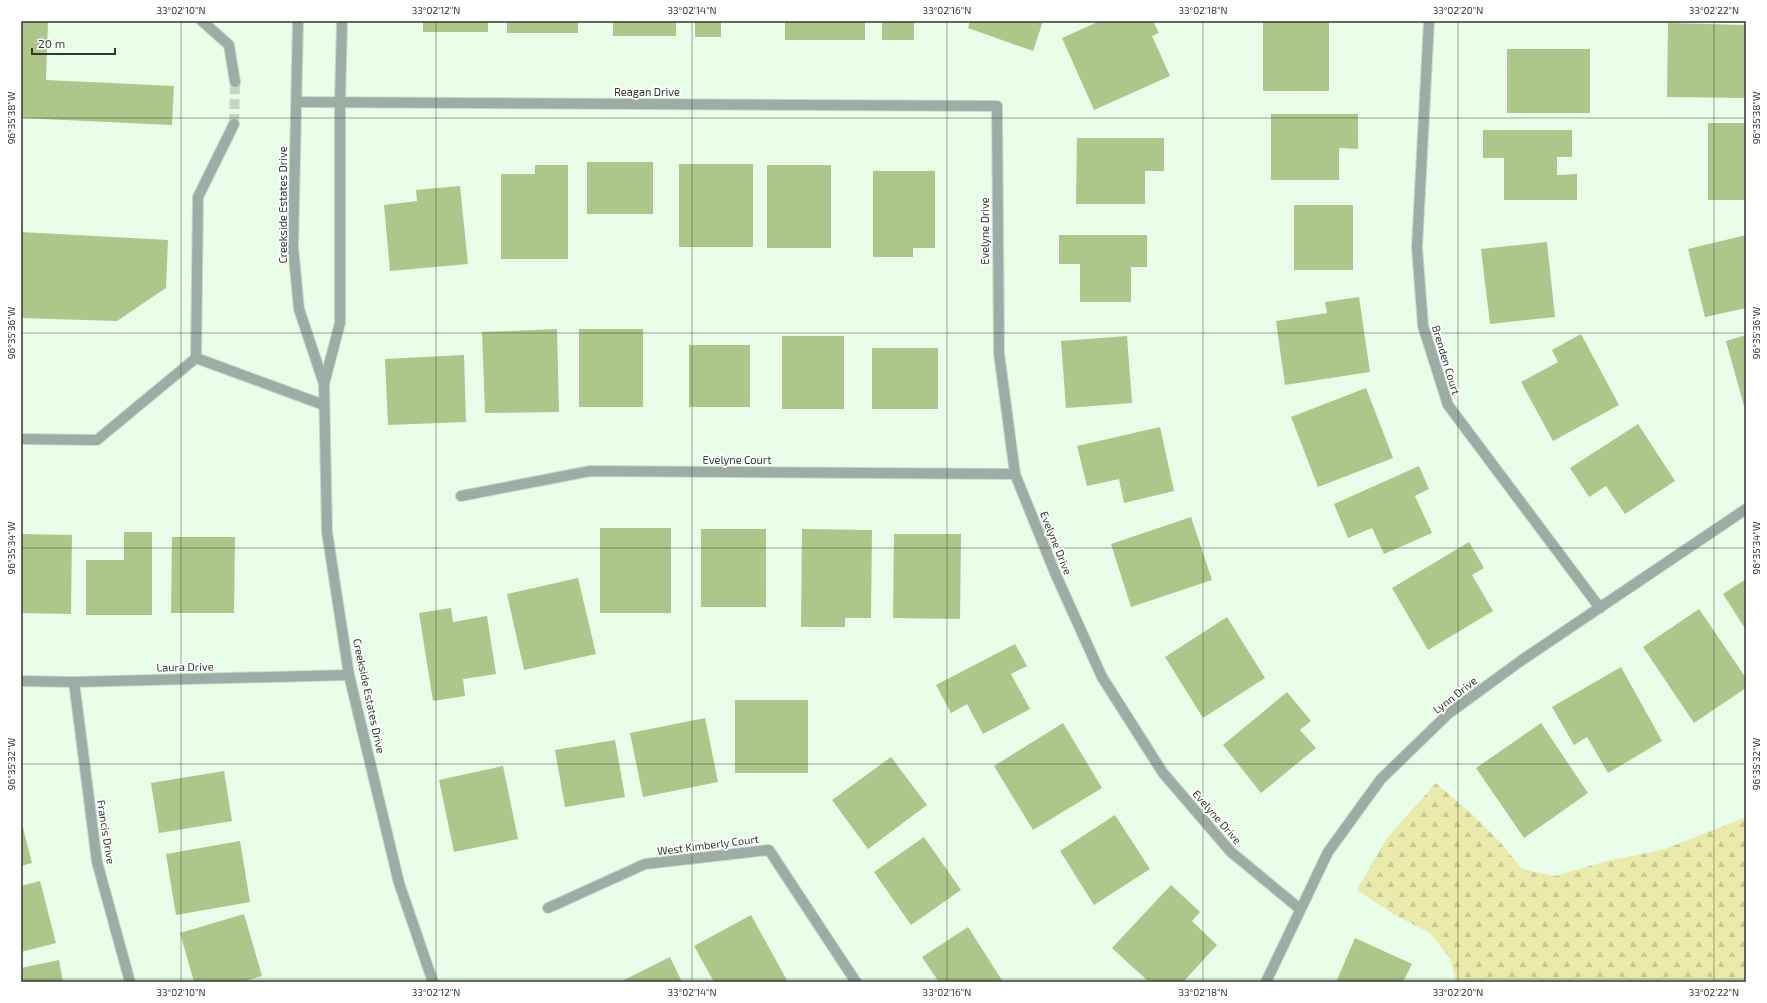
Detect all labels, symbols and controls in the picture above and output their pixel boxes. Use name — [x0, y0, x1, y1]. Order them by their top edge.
text: 33°02'10"N — [156, 4, 206, 16]
text: 33°02'12"N — [412, 4, 460, 16]
text: 33°02'14"N — [667, 4, 717, 16]
text: 33°02'16"N — [923, 4, 971, 16]
text: 33°02'18"N — [1178, 4, 1228, 16]
text: 33°02'20"N — [1433, 4, 1483, 16]
text: 33°02'22"N — [1689, 4, 1739, 16]
scale bar — [32, 30, 115, 56]
text: 20 m — [38, 36, 65, 50]
street label: Reagan Drive — [614, 85, 680, 98]
text: 96°35'38"W — [5, 91, 17, 144]
text: 96°35'38"W — [1750, 91, 1762, 144]
street label: Creekside Estates Drive — [276, 146, 289, 264]
street label: Evelyne Drive — [978, 197, 991, 265]
text: 96°35'36"W — [5, 306, 17, 359]
text: 96°35'36"W — [1750, 306, 1762, 359]
street label: Brenden Court — [1430, 324, 1463, 396]
street label: Evelyne Court — [703, 453, 771, 466]
street label: Evelyne Drive — [1038, 509, 1075, 577]
text: 96°35'34"W — [5, 521, 17, 574]
text: 96°35'34"W — [1750, 521, 1762, 574]
street label: Creekside Estates Drive — [351, 637, 388, 755]
street label: Laura Drive — [156, 660, 214, 673]
street label: Lynn Drive — [1430, 673, 1479, 716]
text: 96°35'32"W — [5, 737, 17, 790]
text: 96°35'32"W — [1750, 737, 1762, 790]
street label: Evelyne Drive — [1190, 787, 1244, 846]
street label: Francis Drive — [95, 799, 118, 865]
street label: West Kimberly Court — [656, 832, 759, 857]
text: 33°02'10"N — [156, 986, 206, 998]
text: 33°02'12"N — [412, 986, 460, 998]
text: 33°02'14"N — [667, 986, 717, 998]
text: 33°02'16"N — [923, 986, 971, 998]
text: 33°02'18"N — [1178, 986, 1228, 998]
text: 33°02'20"N — [1433, 986, 1483, 998]
text: 33°02'22"N — [1689, 986, 1739, 998]

